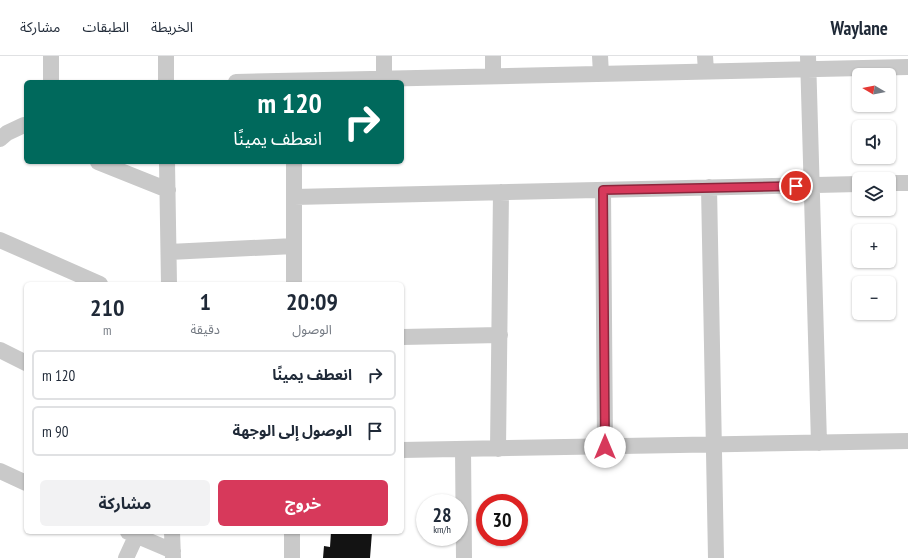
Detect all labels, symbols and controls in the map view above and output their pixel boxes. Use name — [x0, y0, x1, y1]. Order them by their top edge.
text: Waylane — [831, 16, 888, 40]
text: مشاركة — [20, 18, 60, 36]
text: الطبقات — [82, 18, 129, 36]
text: الخريطة — [151, 18, 193, 36]
north arrow — [852, 68, 896, 112]
map controls — [852, 68, 896, 320]
text: 120 m — [258, 84, 322, 121]
icon: right — [336, 96, 388, 148]
button: sound — [852, 120, 896, 164]
text: انعطف يمينًا — [233, 127, 322, 150]
pin — [779, 169, 813, 203]
button: layers — [852, 172, 896, 216]
icon: arrive — [785, 175, 807, 197]
button: + — [852, 224, 896, 268]
button: − — [852, 276, 896, 320]
text: 1 — [200, 286, 211, 317]
text: 20:09 — [286, 286, 338, 317]
text: 210 — [90, 292, 124, 323]
text: دقيقة — [190, 321, 220, 338]
text: الوصول — [292, 321, 332, 338]
text: m — [103, 322, 111, 339]
icon: right — [364, 364, 386, 386]
text: انعطف يمينًا — [272, 365, 352, 384]
text: 120 m — [42, 366, 75, 385]
icon: arrive — [364, 420, 386, 442]
text: الوصول إلى الوجهة — [233, 421, 352, 440]
text: 90 m — [42, 422, 68, 441]
position arrow — [584, 426, 626, 468]
button: مشاركة — [40, 480, 210, 526]
button: خروج — [218, 480, 388, 526]
speed limit sign: 30 — [476, 494, 528, 546]
text: 28 — [432, 502, 452, 528]
text: km/h — [433, 523, 451, 536]

